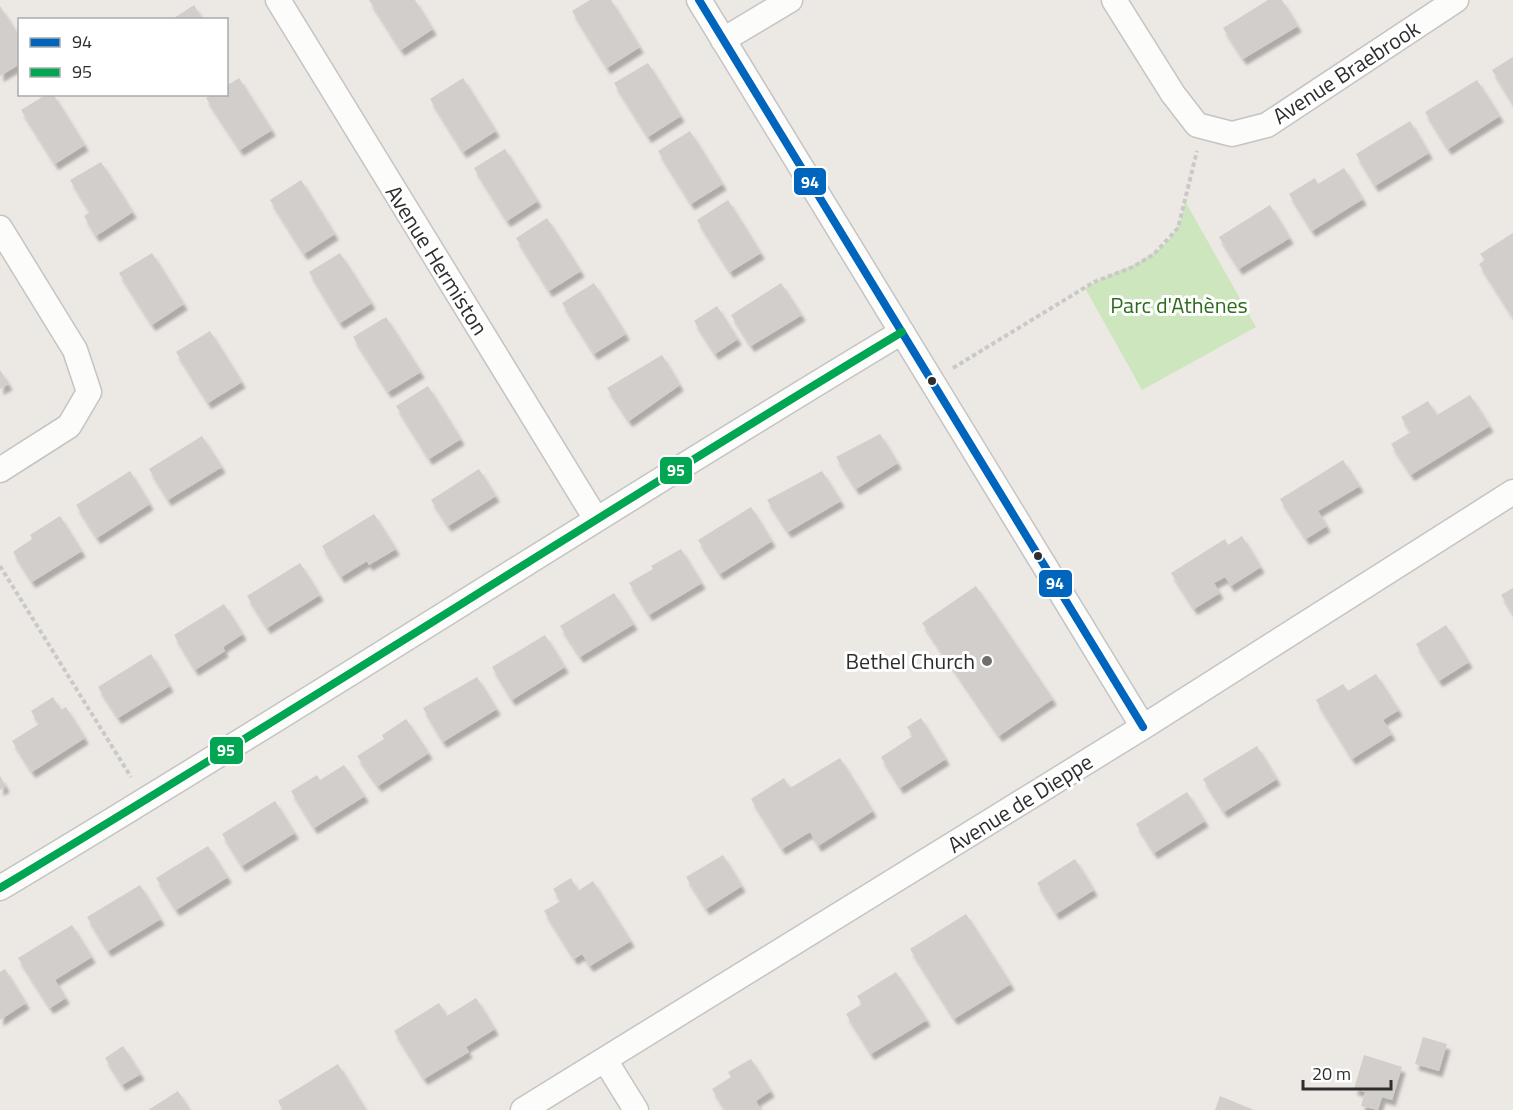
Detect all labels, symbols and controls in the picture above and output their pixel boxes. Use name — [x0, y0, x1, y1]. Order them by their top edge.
street label: Avenue Braebrook — [1266, 11, 1427, 132]
legend — [18, 18, 228, 96]
text: 94 — [72, 28, 92, 55]
text: 95 — [72, 58, 92, 85]
line badge: 94 — [793, 167, 827, 196]
text: 94 — [801, 170, 819, 194]
street label: Avenue Hermiston — [377, 178, 497, 342]
park label: Parc d'Athènes — [1110, 288, 1248, 322]
unlabelled marker — [926, 375, 938, 387]
line badge: 95 — [659, 456, 693, 485]
text: 95 — [667, 458, 685, 482]
unlabelled marker — [1032, 550, 1044, 562]
line badge: 94 — [1038, 569, 1073, 598]
text: 94 — [1046, 571, 1064, 595]
place label: Bethel Church — [846, 644, 975, 678]
marker: Bethel Church — [980, 654, 994, 668]
line badge: 95 — [209, 736, 244, 765]
text: 95 — [217, 738, 235, 762]
street label: Avenue de Dieppe — [941, 745, 1099, 861]
scale bar — [1303, 1053, 1392, 1091]
text: 20 m — [1312, 1060, 1351, 1087]

